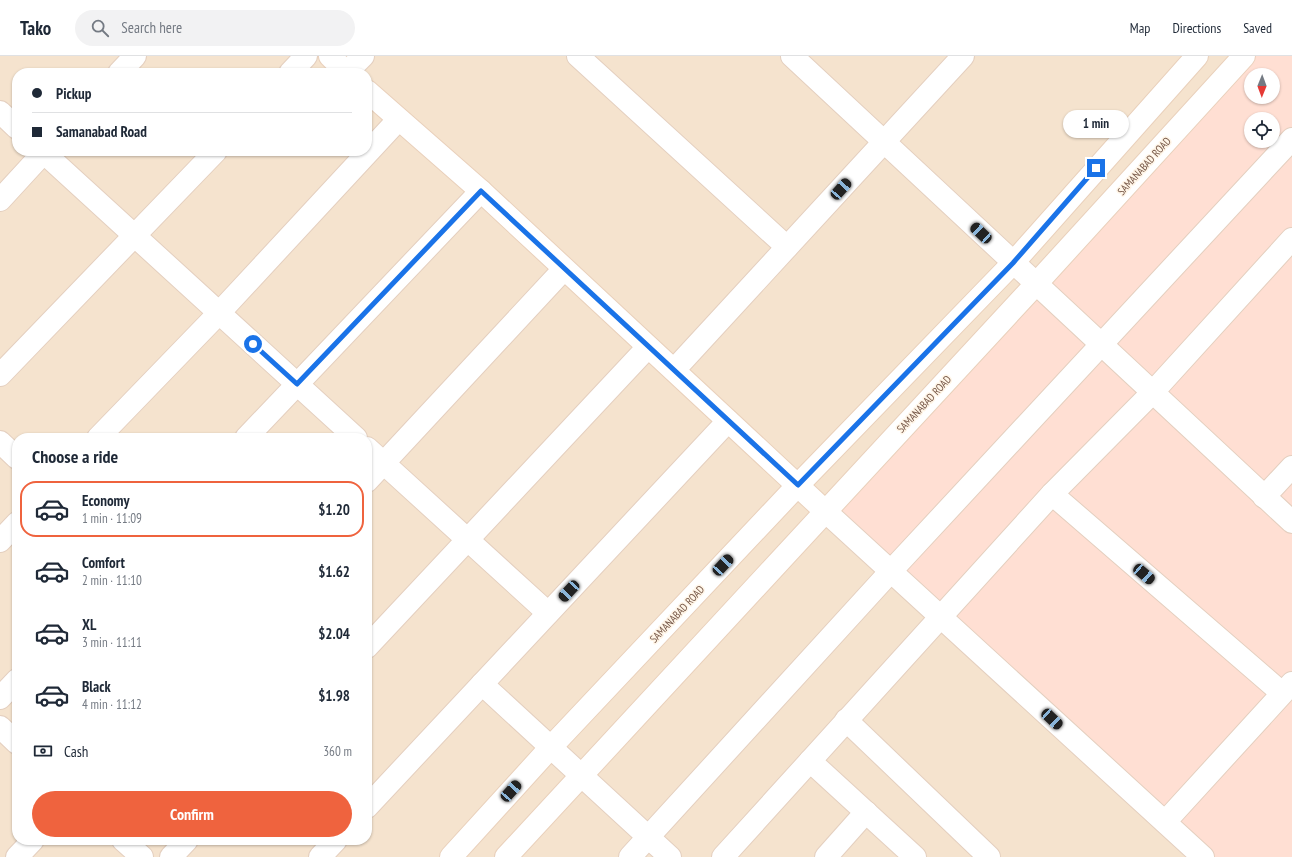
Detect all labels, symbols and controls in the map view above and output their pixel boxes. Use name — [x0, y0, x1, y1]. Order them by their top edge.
search box — [75, 10, 355, 46]
text: Tako — [20, 16, 51, 40]
icon: search — [89, 17, 111, 39]
text: Search here — [121, 18, 182, 37]
text: Map — [1130, 19, 1150, 37]
text: Directions — [1172, 19, 1221, 37]
text: Saved — [1243, 19, 1272, 37]
north arrow — [1244, 68, 1280, 104]
map controls — [1244, 68, 1280, 148]
text: Pickup — [56, 84, 91, 103]
callout: 1 min — [1063, 110, 1129, 138]
button: locate — [1244, 112, 1280, 148]
text: 1 min — [1083, 115, 1109, 132]
text: Samanabad Road — [56, 122, 147, 141]
street label: SAMANABAD ROAD — [1114, 134, 1174, 198]
route end — [1087, 159, 1105, 177]
car — [829, 176, 853, 202]
car — [968, 220, 994, 246]
route start — [244, 335, 262, 353]
street label: SAMANABAD ROAD — [894, 372, 954, 436]
text: Choose a ride — [32, 445, 118, 468]
icon: car — [34, 491, 70, 527]
text: Economy — [82, 491, 130, 510]
text: $1.20 — [318, 500, 350, 519]
text: 1 min · 11:09 — [82, 510, 142, 527]
car — [710, 552, 736, 578]
icon: car — [34, 553, 70, 589]
text: Comfort — [82, 553, 125, 572]
text: $1.62 — [318, 562, 350, 581]
car — [1131, 562, 1157, 586]
text: 2 min · 11:10 — [82, 572, 142, 589]
car — [556, 578, 582, 604]
street label: SAMANABAD ROAD — [647, 582, 707, 646]
icon: car — [34, 615, 70, 651]
text: XL — [82, 615, 96, 634]
text: $2.04 — [318, 624, 350, 643]
text: 3 min · 11:11 — [82, 634, 142, 651]
icon: car — [34, 677, 70, 713]
text: Black — [82, 677, 111, 696]
text: $1.98 — [318, 686, 350, 705]
text: 4 min · 11:12 — [82, 696, 142, 713]
car — [1039, 706, 1065, 732]
icon: cash — [32, 740, 54, 762]
text: Cash — [64, 742, 88, 761]
text: 360 m — [323, 743, 352, 760]
car — [499, 778, 523, 804]
button: Confirm — [32, 791, 352, 837]

